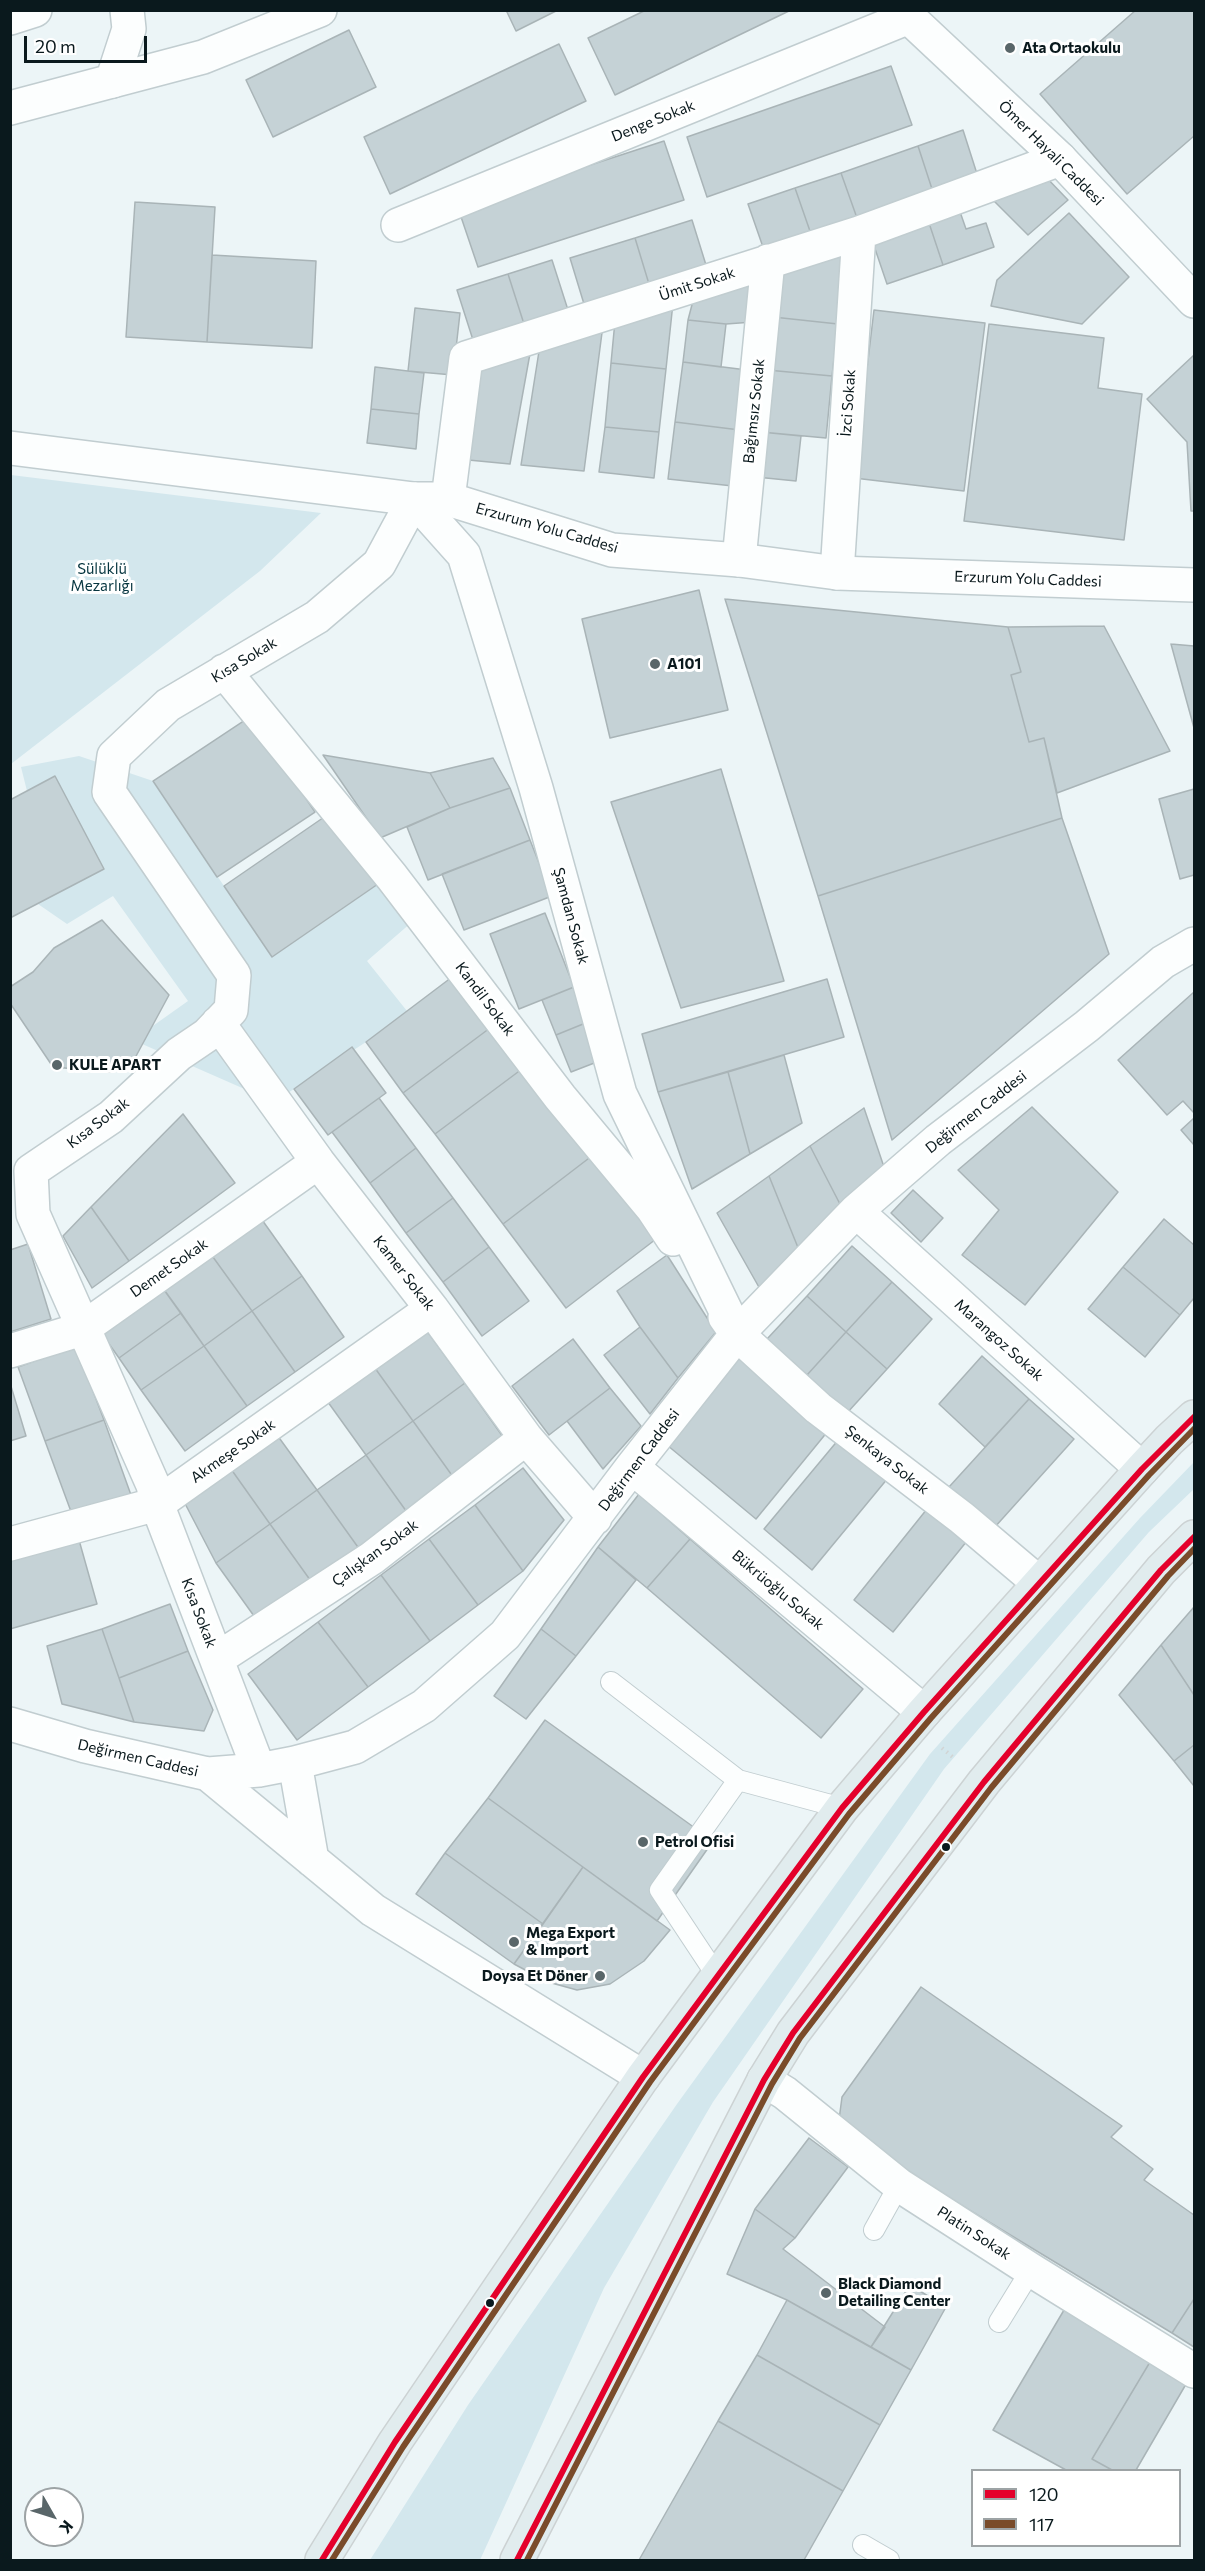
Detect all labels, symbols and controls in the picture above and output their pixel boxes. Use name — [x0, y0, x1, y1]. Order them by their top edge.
scale bar — [27, 24, 150, 62]
text: 20 m — [35, 35, 76, 57]
place label: Ata Ortaokulu — [1022, 39, 1121, 57]
marker: Ata Ortaokulu — [1003, 41, 1017, 55]
street label: Denge Sokak — [609, 96, 697, 146]
street label: Ömer Hayali Caddesi — [995, 97, 1107, 209]
street label: Ümit Sokak — [657, 263, 737, 305]
street label: Bağımsız Sokak — [740, 358, 768, 464]
street label: İzci Sokak — [837, 369, 859, 437]
street label: Erzurum Yolu Caddesi — [474, 499, 620, 557]
park label: Sülüklü Mezarlığı — [70, 560, 134, 595]
street label: Erzurum Yolu Caddesi — [954, 567, 1102, 591]
street label: Kısa Sokak — [208, 633, 280, 687]
place label: A101 — [667, 655, 701, 673]
marker: A101 — [648, 657, 662, 671]
street label: Şamdan Sokak — [549, 866, 593, 966]
street label: Kandil Sokak — [451, 959, 519, 1039]
place label: KULE APART — [69, 1056, 161, 1074]
marker: KULE APART — [50, 1058, 64, 1072]
street label: Değirmen Caddesi — [922, 1067, 1030, 1157]
street label: Kısa Sokak — [63, 1094, 133, 1152]
street label: Kamer Sokak — [369, 1232, 439, 1314]
street label: Demet Sokak — [127, 1235, 211, 1301]
street label: Marangoz Sokak — [951, 1295, 1047, 1385]
street label: Değirmen Caddesi — [595, 1405, 683, 1515]
street label: Akmeşe Sokak — [187, 1415, 279, 1487]
street label: Şenkaya Sokak — [842, 1422, 932, 1498]
street label: Çalışkan Sokak — [328, 1516, 422, 1590]
street label: Bükrüoğlu Sokak — [728, 1546, 828, 1634]
street label: Kısa Sokak — [177, 1576, 221, 1650]
street label: Değirmen Caddesi — [76, 1735, 200, 1781]
place label: Petrol Ofisi — [655, 1833, 734, 1851]
marker: Petrol Ofisi — [636, 1835, 650, 1849]
unlabelled marker — [940, 1841, 952, 1853]
place label: Mega Export & Import — [526, 1924, 615, 1959]
marker: Mega Export & Import — [507, 1935, 521, 1949]
place label: Doysa Et Döner — [482, 1967, 588, 1985]
marker: Doysa Et Döner — [593, 1969, 607, 1983]
street label: Platin Sokak — [934, 2202, 1014, 2264]
place label: Black Diamond Detailing Center — [838, 2275, 951, 2310]
marker: Black Diamond Detailing Center — [819, 2286, 833, 2300]
unlabelled marker — [484, 2297, 496, 2309]
legend — [971, 2469, 1181, 2547]
text: 120 — [1029, 2483, 1058, 2505]
north arrow — [24, 2487, 84, 2547]
text: 117 — [1029, 2513, 1054, 2535]
text: K — [56, 2517, 78, 2538]

